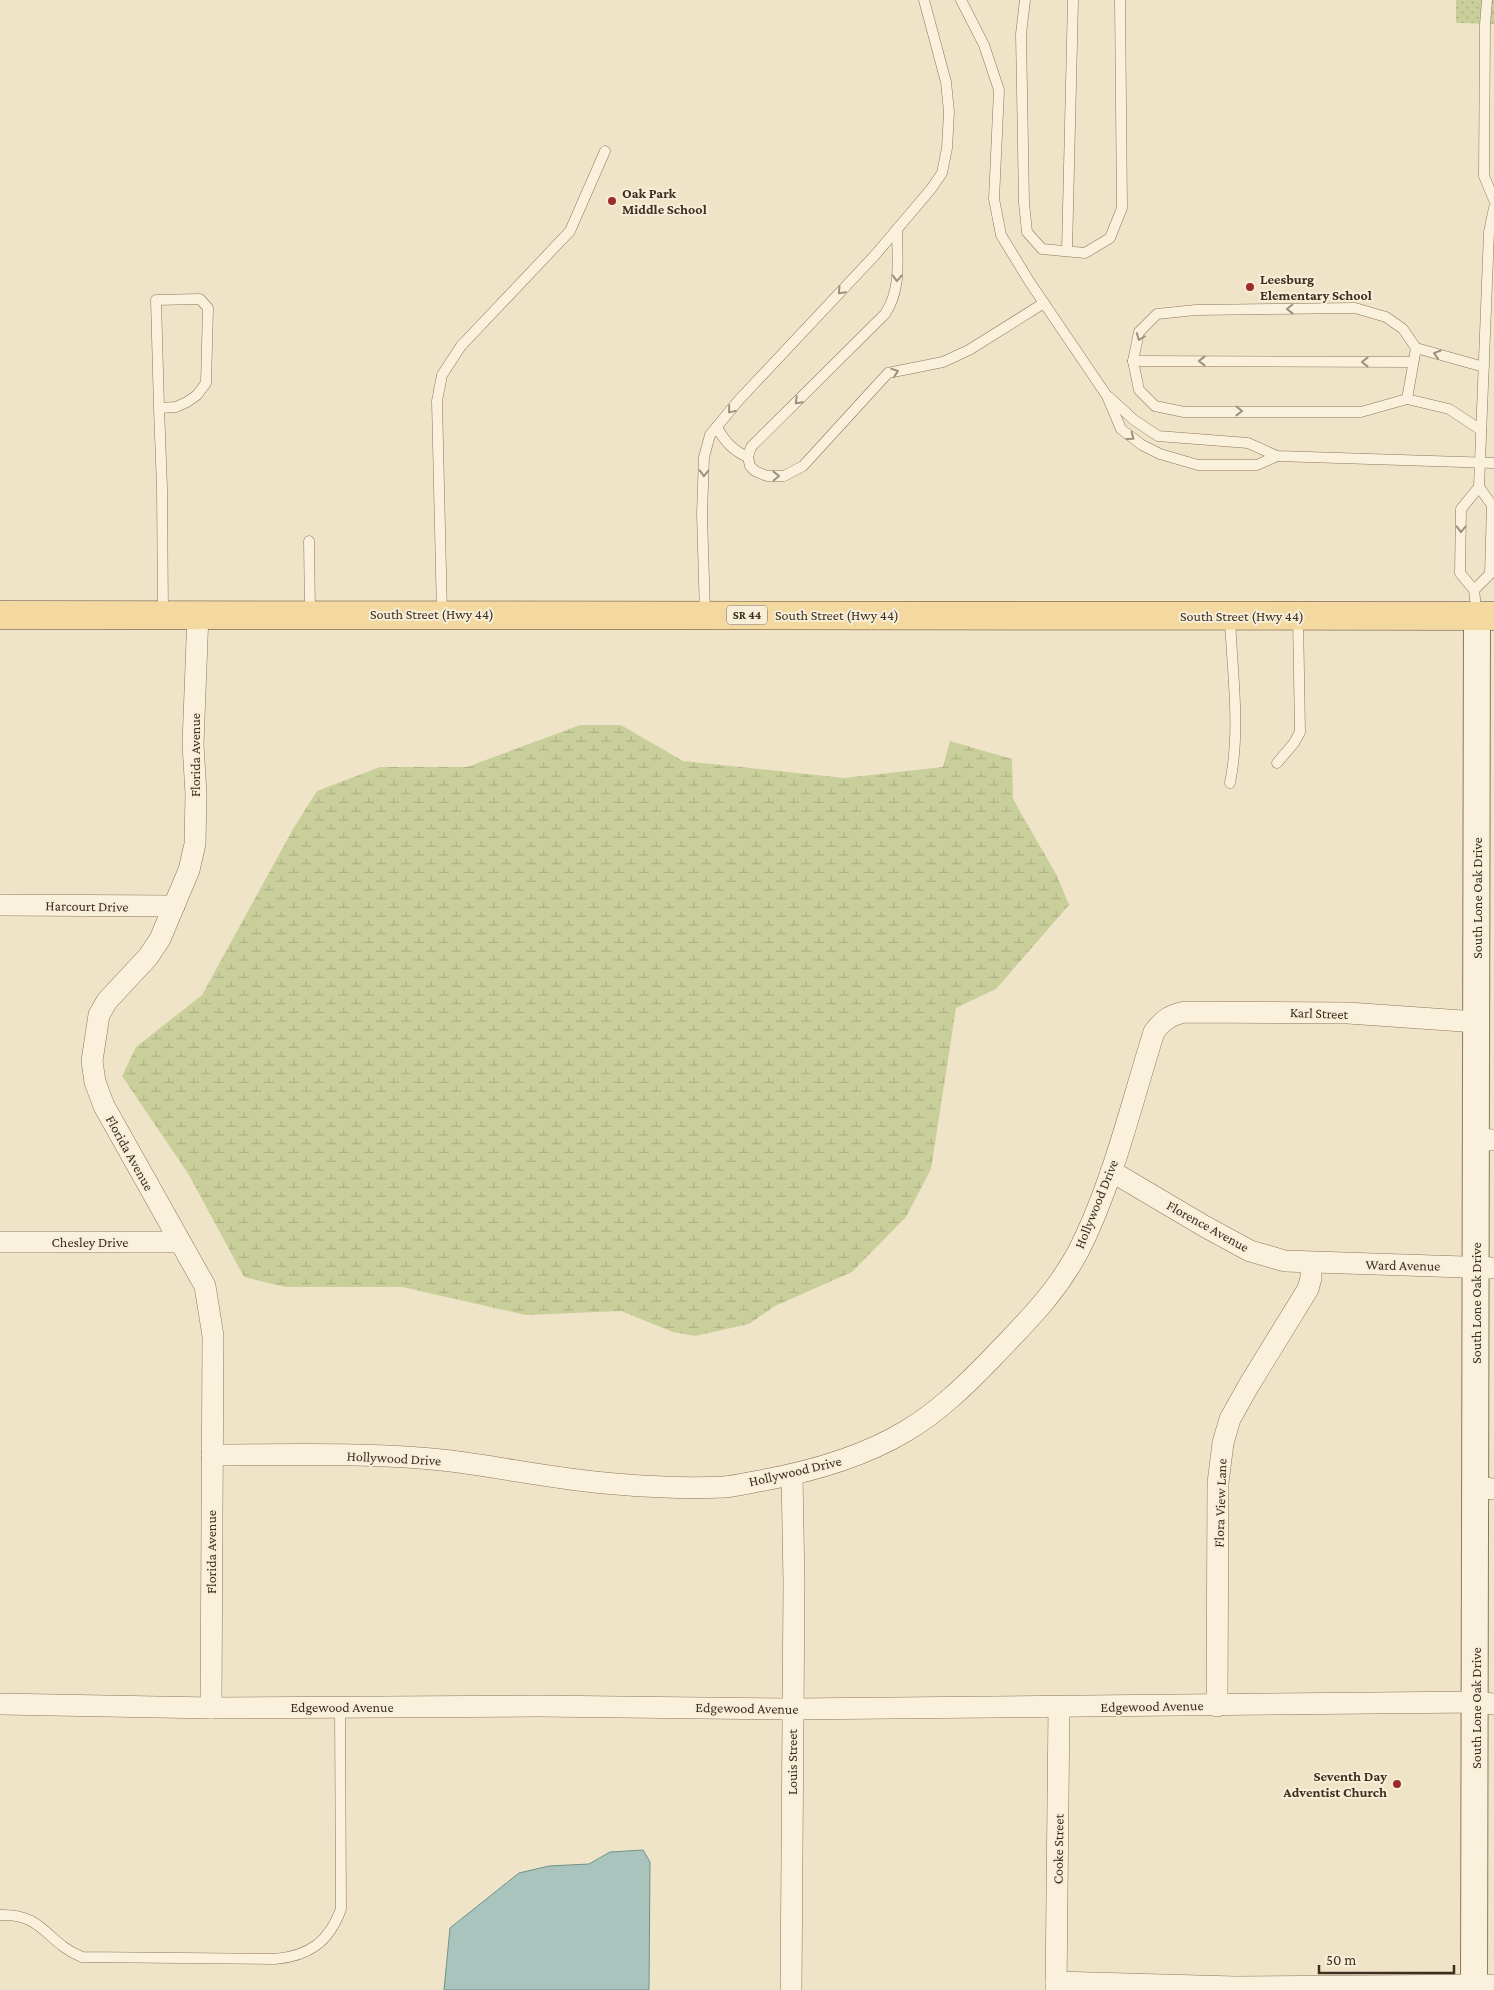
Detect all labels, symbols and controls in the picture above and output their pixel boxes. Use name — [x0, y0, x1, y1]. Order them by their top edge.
place label: Oak Park Middle School — [622, 185, 707, 217]
marker: Oak Park Middle School — [606, 195, 618, 207]
place label: Leesburg Elementary School — [1260, 271, 1372, 303]
one-way arrow — [891, 274, 902, 282]
marker: Leesburg Elementary School — [1244, 281, 1256, 293]
one-way arrow — [838, 286, 847, 295]
one-way arrow — [1286, 304, 1294, 314]
one-way arrow — [1135, 332, 1146, 341]
one-way arrow — [1433, 350, 1441, 360]
one-way arrow — [1198, 356, 1206, 366]
one-way arrow — [1360, 357, 1368, 367]
one-way arrow — [890, 368, 898, 378]
one-way arrow — [794, 395, 803, 404]
one-way arrow — [728, 404, 736, 413]
one-way arrow — [1236, 406, 1243, 416]
one-way arrow — [1125, 431, 1134, 439]
one-way arrow — [699, 470, 709, 477]
one-way arrow — [772, 471, 780, 481]
one-way arrow — [1455, 525, 1466, 533]
street label: South Street (Hwy 44) — [370, 606, 494, 623]
road number: SR 44 — [727, 606, 767, 624]
street label: South Street (Hwy 44) — [775, 607, 899, 624]
street label: South Street (Hwy 44) — [1180, 608, 1304, 625]
street label: Florida Avenue — [187, 713, 203, 797]
street label: South Lone Oak Drive — [1469, 837, 1485, 959]
street label: Harcourt Drive — [45, 897, 129, 915]
street label: Karl Street — [1290, 1004, 1349, 1022]
street label: Florida Avenue — [103, 1112, 157, 1194]
street label: Hollywood Drive — [1071, 1157, 1121, 1251]
street label: Florence Avenue — [1164, 1197, 1252, 1255]
street label: Chesley Drive — [52, 1234, 128, 1250]
street label: South Lone Oak Drive — [1468, 1242, 1484, 1364]
street label: Ward Avenue — [1366, 1256, 1440, 1274]
street label: Hollywood Drive — [346, 1448, 442, 1468]
street label: Hollywood Drive — [747, 1453, 843, 1489]
street label: Flora View Lane — [1210, 1458, 1230, 1548]
street label: Florida Avenue — [203, 1510, 219, 1594]
street label: South Lone Oak Drive — [1468, 1647, 1484, 1769]
street label: Edgewood Avenue — [1100, 1697, 1204, 1715]
street label: Edgewood Avenue — [290, 1699, 394, 1715]
street label: Edgewood Avenue — [695, 1699, 799, 1717]
street label: Louis Street — [784, 1729, 800, 1795]
place label: Seventh Day Adventist Church — [1282, 1768, 1387, 1800]
marker: Seventh Day Adventist Church — [1391, 1778, 1403, 1790]
street label: Cooke Street — [1049, 1813, 1067, 1884]
scale bar — [1319, 1942, 1454, 1974]
text: 50 m — [1326, 1952, 1356, 1968]

